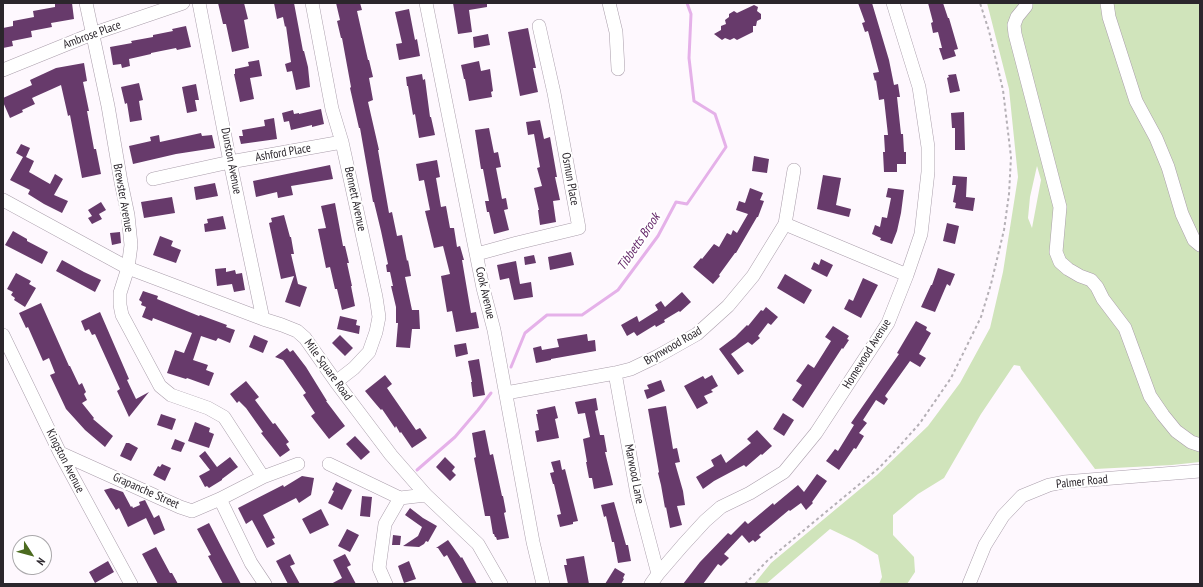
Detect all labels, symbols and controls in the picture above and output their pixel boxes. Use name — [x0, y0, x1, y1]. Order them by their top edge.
street label: Ambrose Place — [61, 18, 123, 52]
street label: Dunston Avenue — [218, 127, 244, 195]
street label: Ashford Place — [254, 141, 312, 165]
street label: Osmun Place — [558, 151, 582, 207]
street label: Brewster Avenue — [110, 163, 136, 233]
street label: Bennett Avenue — [341, 165, 369, 233]
water label: Tibbetts Brook — [614, 210, 664, 274]
street label: Cook Avenue — [472, 266, 498, 320]
street label: Homewood Avenue — [840, 316, 894, 392]
street label: Brynwood Road — [642, 324, 704, 368]
street label: Mile Square Road — [301, 337, 355, 403]
street label: Kingston Avenue — [43, 427, 87, 495]
street label: Marwood Lane — [621, 443, 647, 505]
street label: Grapanche Street — [111, 470, 181, 512]
street label: Palmer Road — [1056, 472, 1108, 492]
north arrow — [12, 535, 52, 575]
text: N — [33, 555, 48, 568]

